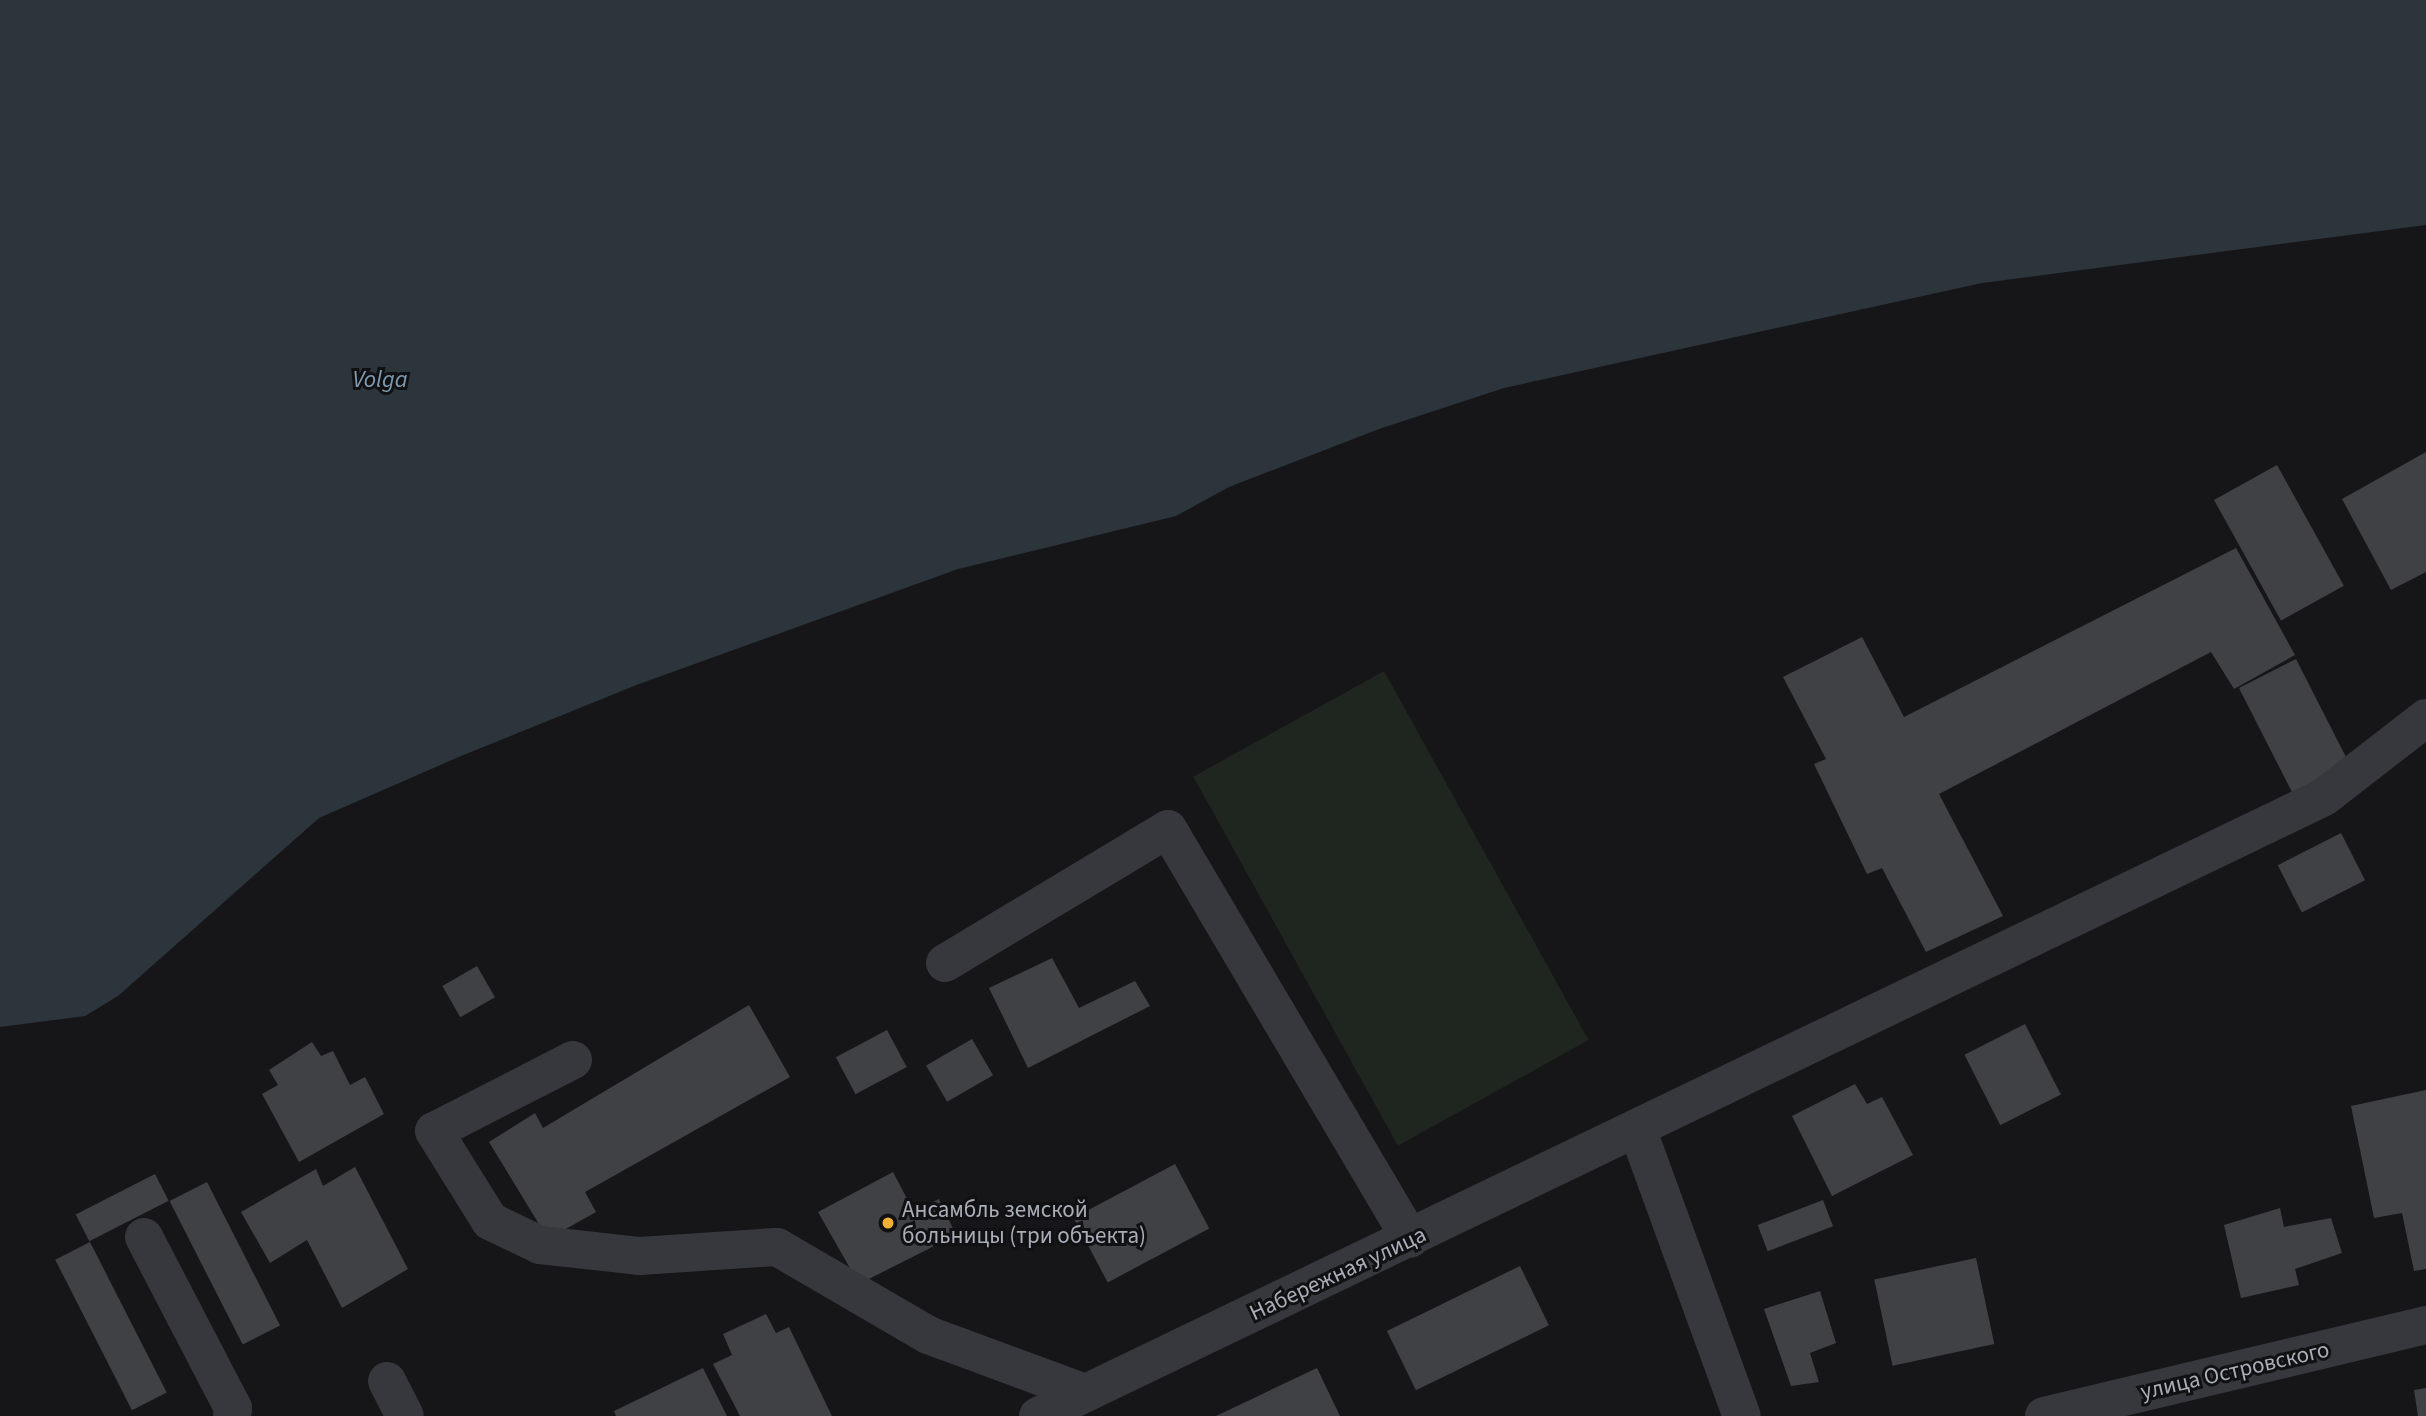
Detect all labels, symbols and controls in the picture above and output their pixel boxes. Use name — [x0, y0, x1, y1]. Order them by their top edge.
water label: Volga — [352, 366, 408, 394]
place label: Ансамбль земской больницы (три объекта) — [902, 1196, 1146, 1250]
marker: Ансамбль земской больницы (три объекта) — [880, 1215, 896, 1231]
street label: Набережная улица — [1245, 1221, 1431, 1327]
street label: улица Островского — [2138, 1336, 2332, 1406]

